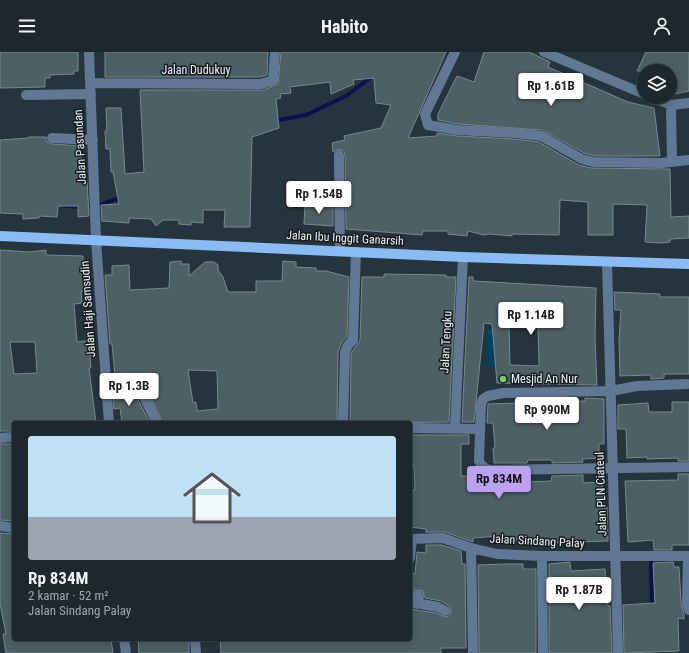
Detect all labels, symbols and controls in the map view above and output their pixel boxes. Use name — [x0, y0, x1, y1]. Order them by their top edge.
icon: menu — [16, 15, 38, 37]
icon: person — [651, 15, 673, 37]
text: Habito — [321, 16, 368, 37]
street label: Jalan Dudukuy — [161, 63, 231, 77]
map controls — [637, 64, 677, 104]
button: layers — [637, 64, 677, 104]
pin: Rp 1.61B — [510, 73, 592, 107]
text: Rp 1.61B — [527, 78, 575, 93]
street label: Jalan Pasundan — [71, 109, 89, 185]
pin: Rp 1.54B — [278, 181, 360, 215]
text: Rp 1.54B — [295, 186, 343, 201]
street label: Jalan Ibu Inggit Ganarsih — [286, 228, 404, 248]
street label: Jalan Haji Samsudin — [78, 260, 98, 358]
pin: Rp 1.14B — [490, 302, 572, 336]
text: Rp 1.14B — [507, 307, 555, 322]
street label: Jalan Tengku — [437, 310, 455, 374]
place label: Mesjid An Nur — [511, 372, 578, 386]
pin: Rp 1.3B — [92, 373, 166, 407]
marker: Mesjid An Nur — [498, 374, 508, 384]
text: Rp 1.3B — [109, 378, 149, 393]
pin: Rp 990M — [510, 397, 584, 431]
text: Rp 990M — [524, 402, 570, 417]
street label: Jalan PLN Ciateul — [593, 452, 609, 536]
icon: home — [176, 462, 248, 534]
pin: Rp 834M — [462, 466, 536, 500]
text: Rp 834M — [476, 471, 522, 486]
street label: Jalan Sindang Palay — [489, 532, 585, 550]
text: Rp 834M — [28, 568, 88, 588]
pin: Rp 1.87B — [538, 577, 620, 611]
text: Rp 1.87B — [555, 582, 603, 597]
text: 2 kamar · 52 m² — [28, 588, 109, 603]
text: Jalan Sindang Palay — [28, 603, 131, 618]

